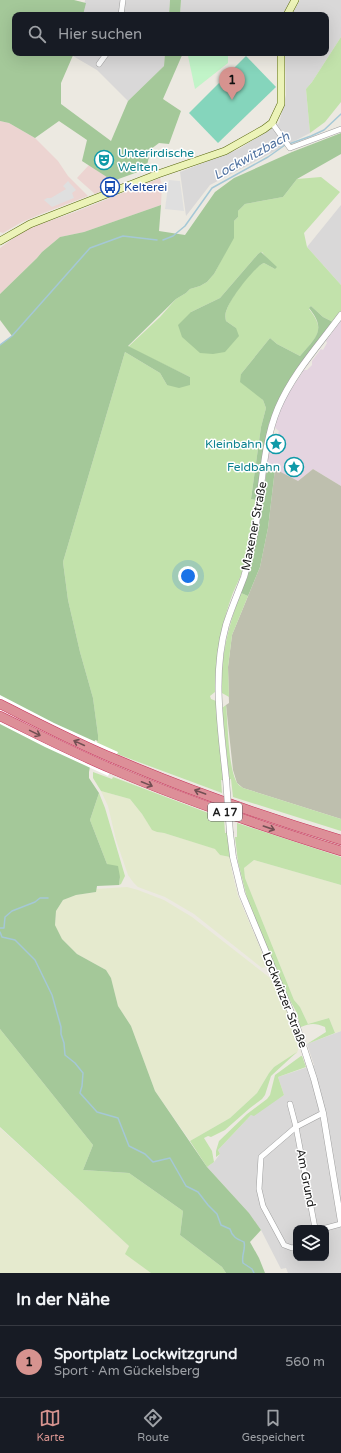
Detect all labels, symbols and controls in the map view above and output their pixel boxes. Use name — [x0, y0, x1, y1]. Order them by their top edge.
search box — [12, 12, 329, 56]
icon: search — [26, 23, 48, 45]
text: Hier suchen — [58, 25, 142, 43]
pin: 1 — [219, 67, 245, 100]
water label: Lockwitzbach — [211, 128, 293, 183]
place label: Unterirdische Welten — [118, 146, 194, 174]
theatre icon: Unterirdische Welten — [93, 149, 115, 171]
bus stop icon: Kelterei — [99, 176, 121, 198]
place label: Kelterei — [124, 180, 167, 194]
place icon: Kleinbahn — [265, 433, 287, 455]
place label: Kleinbahn — [205, 437, 262, 451]
place icon: Feldbahn — [283, 456, 305, 478]
place label: Feldbahn — [227, 460, 280, 474]
street label: Maxener Straße — [239, 480, 270, 572]
your location — [178, 566, 198, 586]
one-way arrow — [29, 730, 41, 737]
one-way arrow — [74, 739, 86, 746]
one-way arrow — [141, 780, 153, 788]
one-way arrow — [194, 788, 206, 796]
road number: A 17 — [208, 803, 242, 821]
one-way arrow — [263, 824, 275, 832]
street label: Lockwitzer Straße — [259, 950, 311, 1050]
street label: Am Grund — [294, 1148, 318, 1208]
map controls — [293, 1225, 329, 1261]
button: layers — [293, 1225, 329, 1261]
text: In der Nähe — [16, 1289, 110, 1310]
text: Sportplatz Lockwitzgrund — [54, 1345, 237, 1363]
text: 1 — [25, 1354, 33, 1370]
text: 560 m — [285, 1354, 325, 1370]
text: Sport · Am Gückelsberg — [54, 1363, 200, 1379]
tab: Karte — [36, 1407, 65, 1444]
tab: Route — [137, 1407, 169, 1444]
tab: Gespeichert — [242, 1407, 305, 1444]

